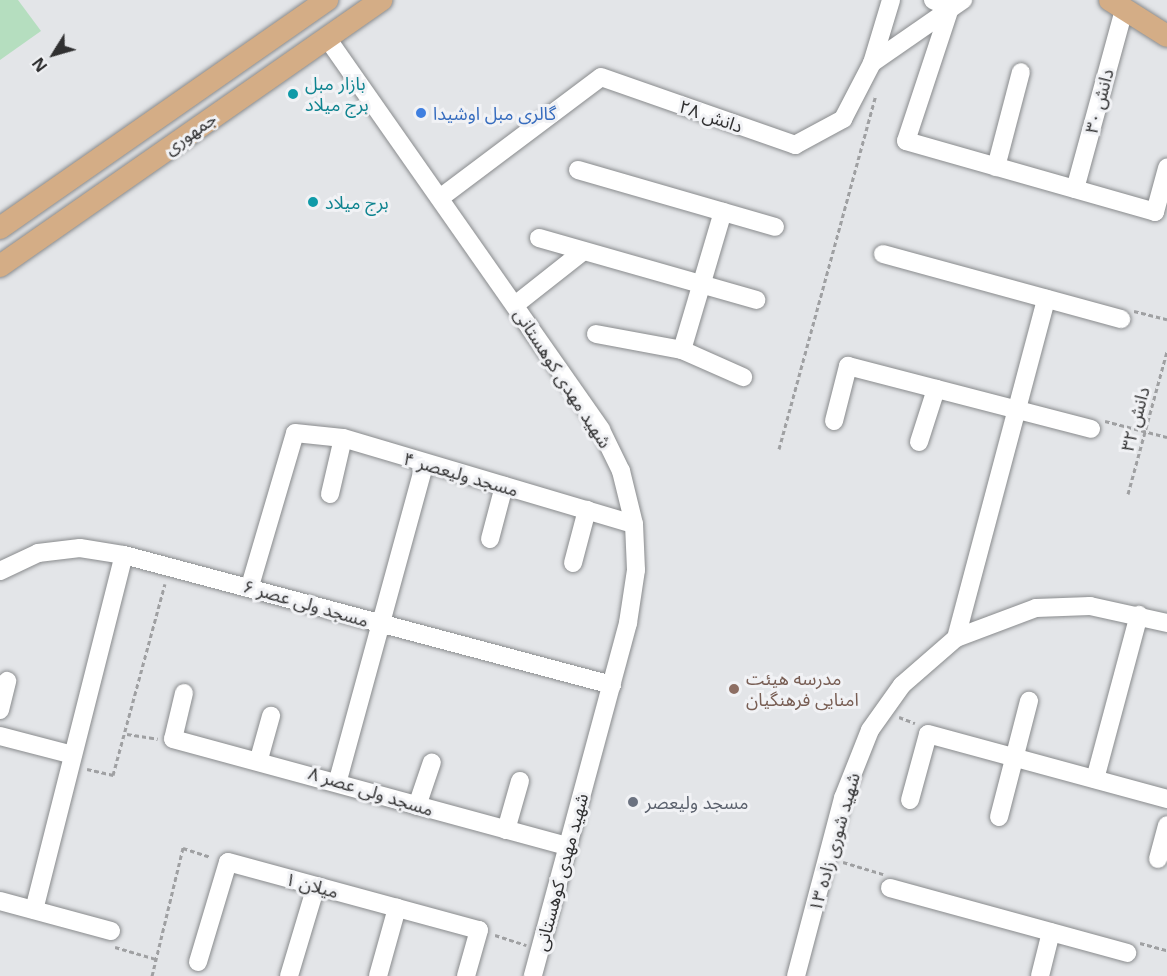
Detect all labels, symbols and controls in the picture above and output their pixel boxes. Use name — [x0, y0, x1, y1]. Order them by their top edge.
north arrow — [24, 24, 84, 84]
text: N — [27, 53, 52, 77]
street label: دانش ۳۰ — [1080, 66, 1118, 136]
place label: بازار مبل برج میلاد — [305, 73, 369, 116]
marker: بازار مبل برج میلاد — [286, 87, 300, 101]
street label: دانش ۲۸ — [676, 95, 746, 137]
place label: گالری مبل اوشیدا — [433, 102, 556, 124]
marker: گالری مبل اوشیدا — [414, 106, 428, 120]
street label: جمهوری — [160, 107, 220, 159]
place label: برج میلاد — [325, 191, 389, 213]
marker: برج میلاد — [306, 195, 320, 209]
street label: شهید مهدی کوهستانی — [510, 304, 616, 452]
street label: دانش ۳۲ — [1116, 384, 1154, 454]
street label: مسجد ولیعصر ۴ — [401, 447, 521, 501]
street label: مسجد ولی عصر ۶ — [241, 575, 371, 631]
place label: مدرسه هیئت امنایی فرهنگیان — [746, 668, 859, 710]
marker: مدرسه هیئت امنایی فرهنگیان — [727, 682, 741, 696]
street label: مسجد ولی عصر ۸ — [306, 762, 436, 820]
street label: شهید شوری زاده ۱۳ — [804, 770, 864, 914]
street label: شهید مهدی کوهستانی — [530, 791, 592, 953]
place label: مسجد ولیعصر — [645, 791, 748, 813]
marker: مسجد ولیعصر — [626, 795, 640, 809]
street label: میلان ۱ — [283, 868, 341, 902]

